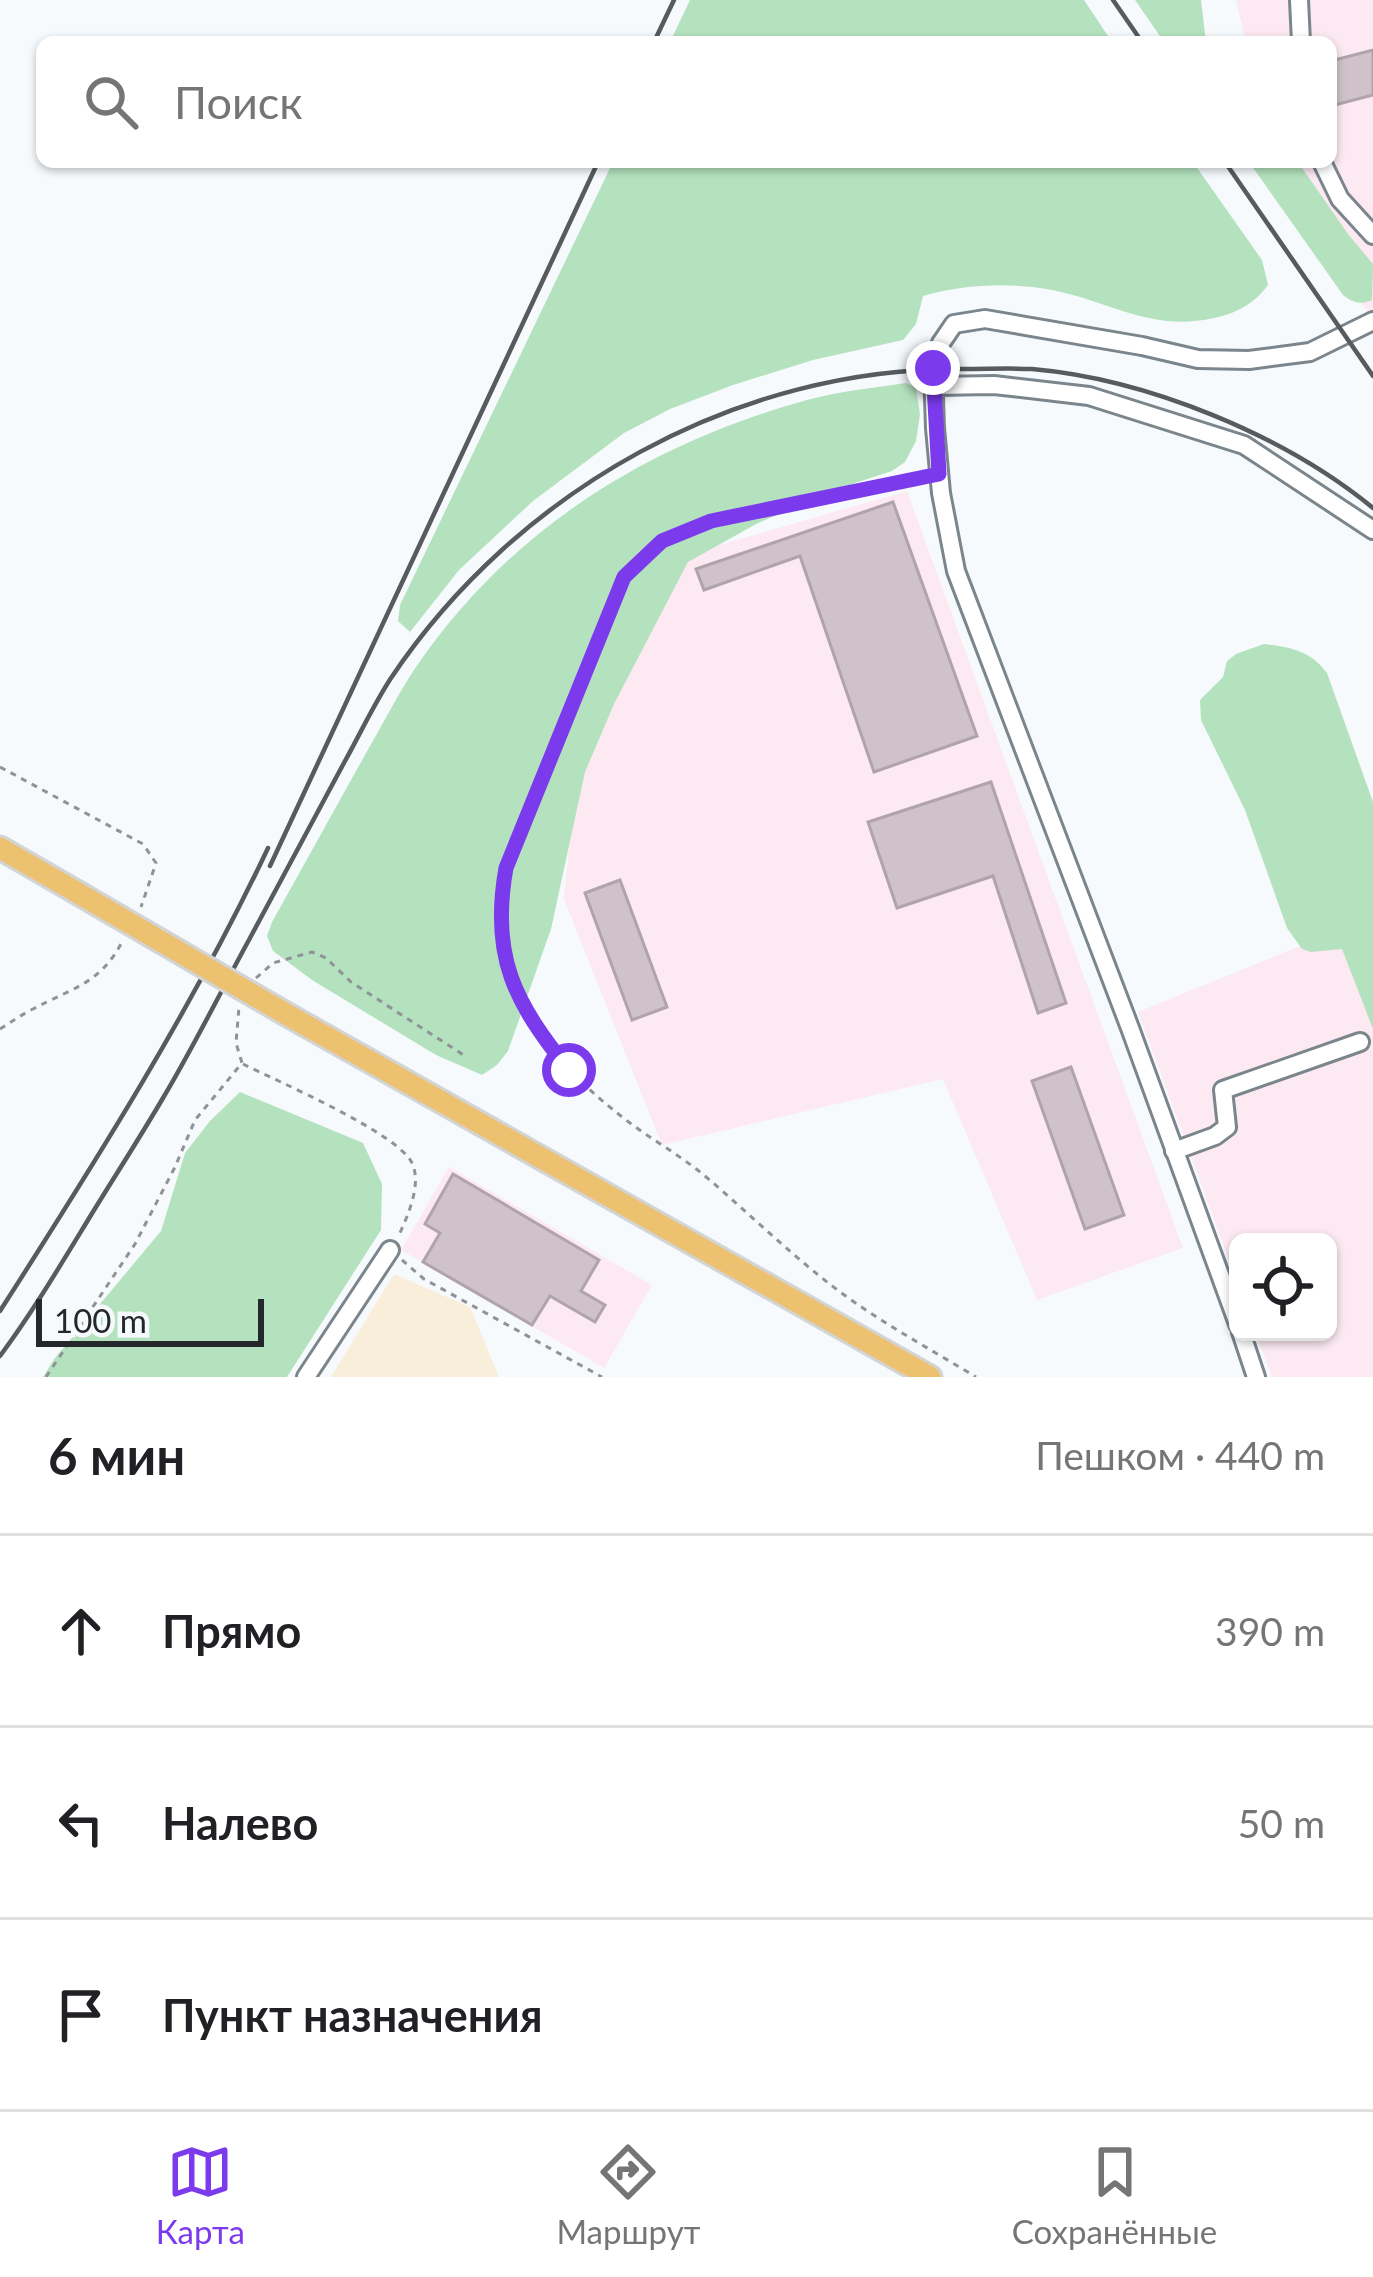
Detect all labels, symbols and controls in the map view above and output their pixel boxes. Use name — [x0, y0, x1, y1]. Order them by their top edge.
search box — [36, 36, 1337, 168]
icon: search — [78, 69, 144, 135]
text: Поиск — [174, 75, 303, 129]
route end — [906, 341, 960, 395]
route start — [542, 1043, 596, 1097]
map controls — [1229, 1233, 1337, 1341]
button: locate — [1229, 1233, 1337, 1341]
scale bar — [36, 1293, 264, 1346]
text: 100 m — [54, 1300, 147, 1340]
text: 6 мин — [48, 1425, 185, 1486]
text: Пешком · 440 m — [1035, 1432, 1325, 1478]
icon: ahead — [48, 1598, 114, 1664]
text: Прямо — [162, 1604, 301, 1658]
text: 390 m — [1215, 1608, 1325, 1654]
icon: left — [48, 1790, 114, 1856]
text: Налево — [162, 1796, 318, 1850]
text: 50 m — [1238, 1800, 1325, 1846]
icon: arrive — [48, 1982, 114, 2048]
text: Пункт назначения — [162, 1988, 543, 2042]
tab: Карта — [156, 2139, 245, 2251]
tab: Маршрут — [556, 2139, 700, 2251]
tab: Сохранённые — [1012, 2139, 1217, 2251]

